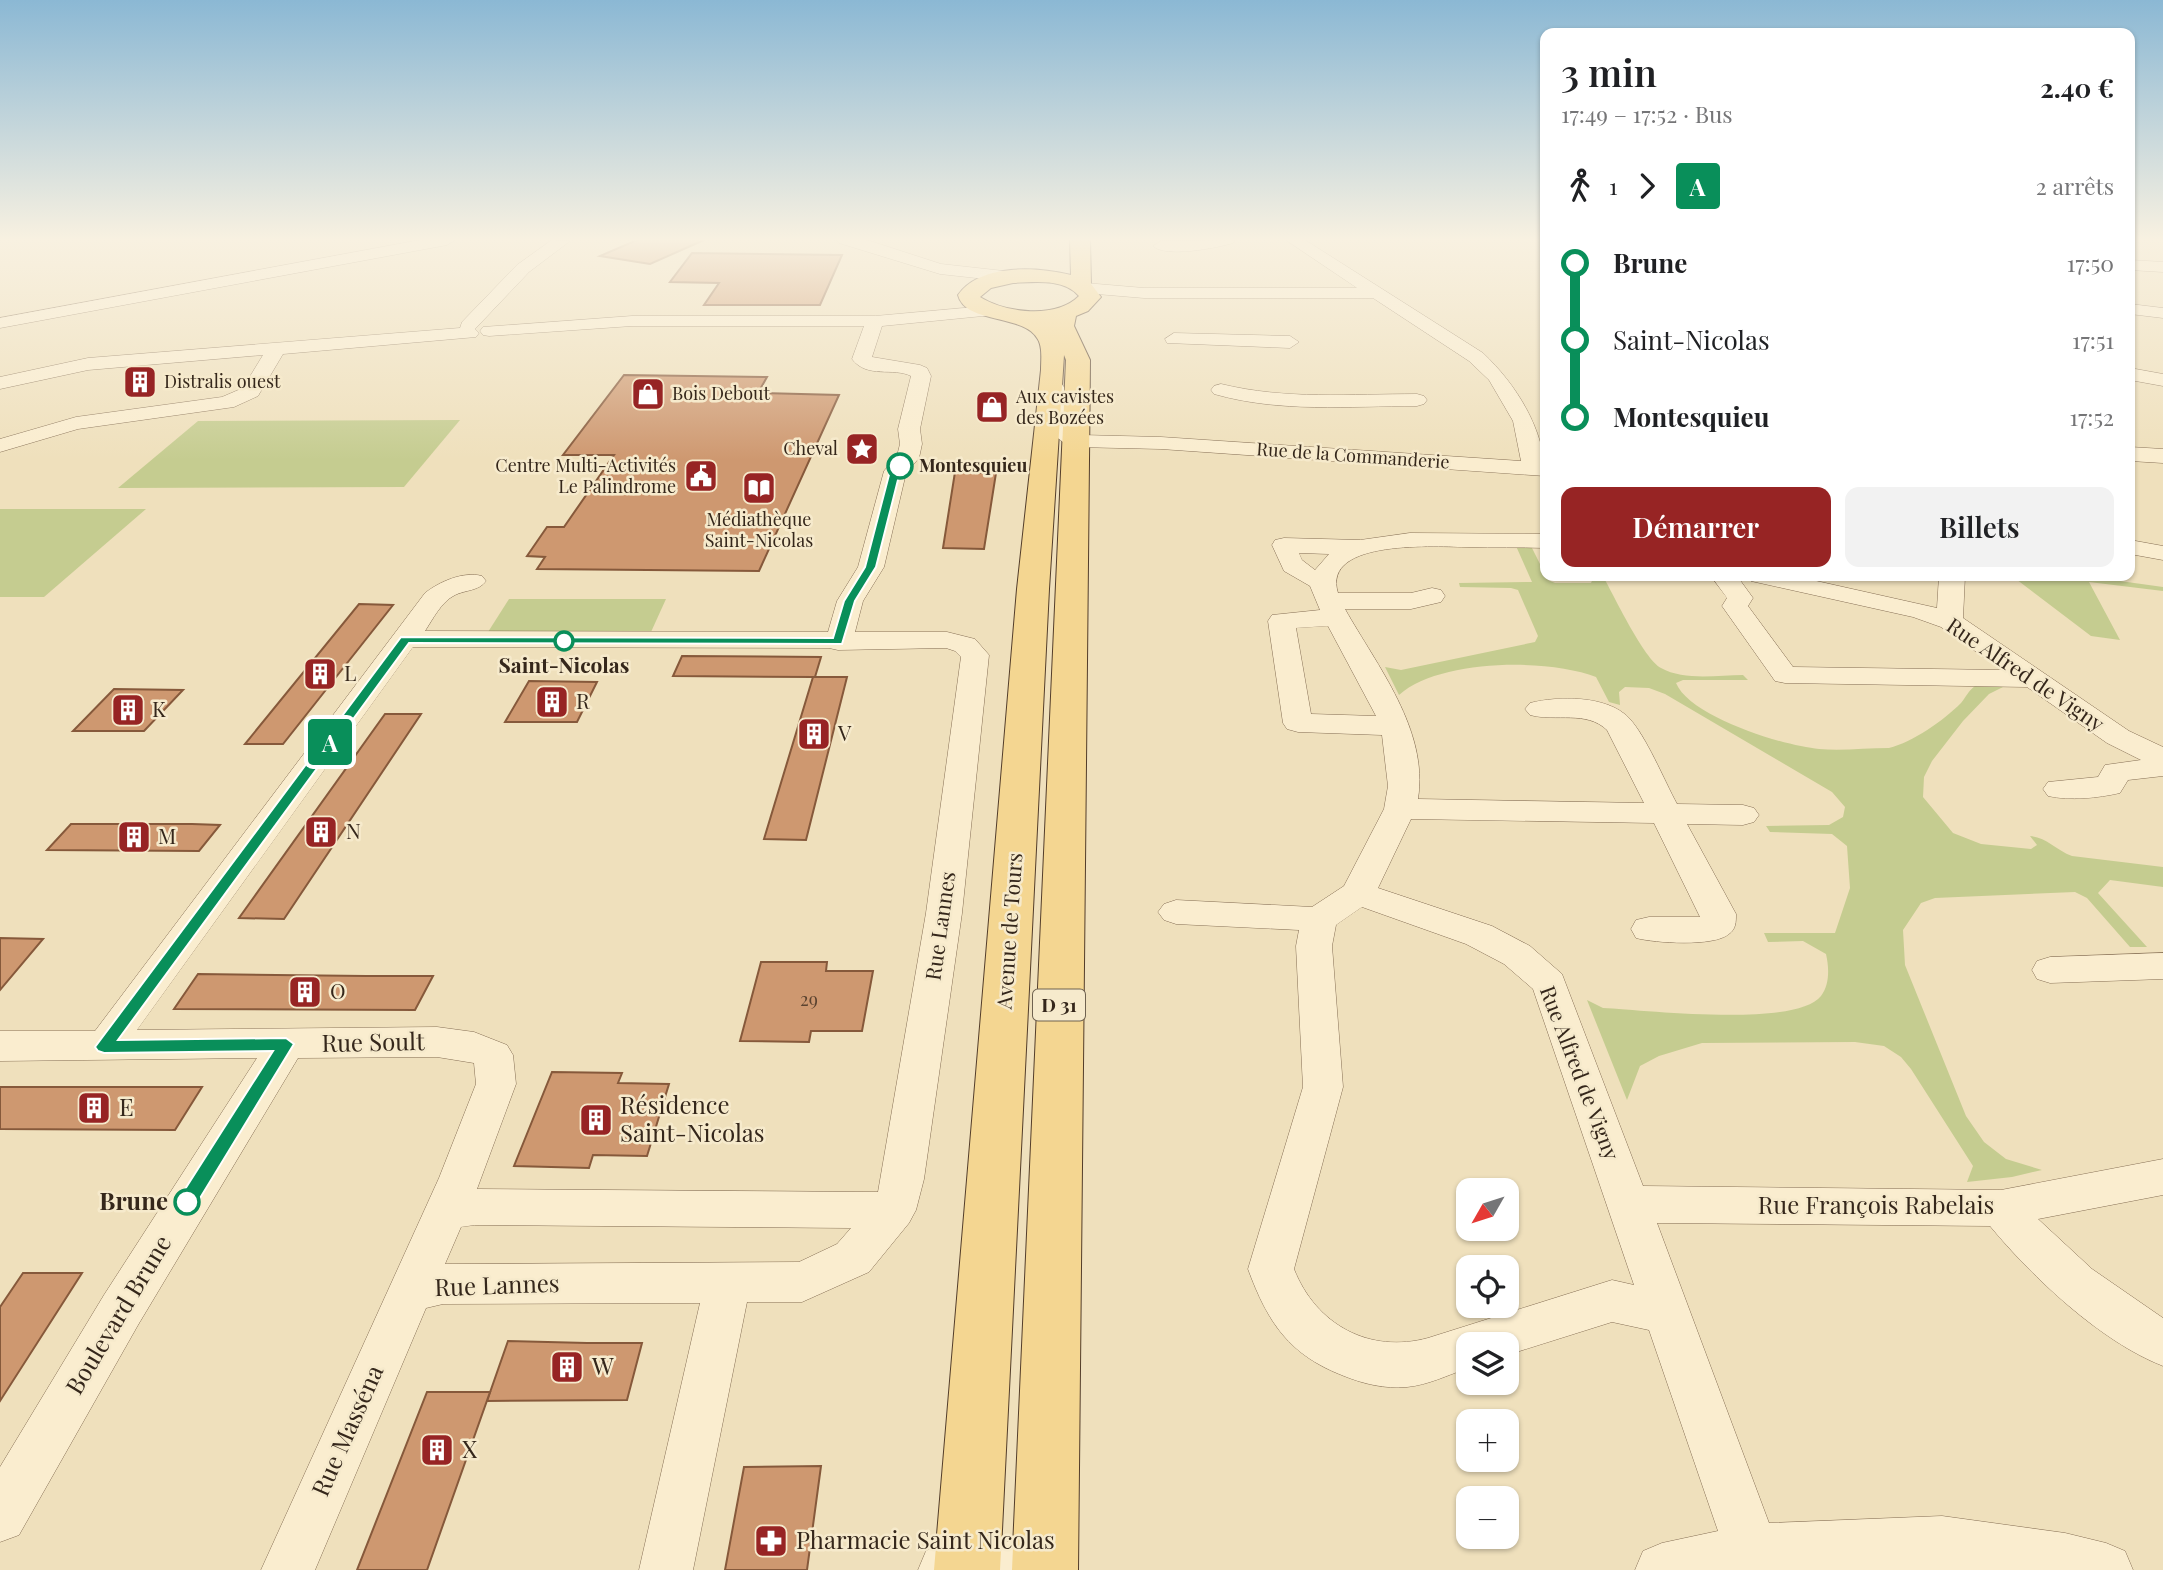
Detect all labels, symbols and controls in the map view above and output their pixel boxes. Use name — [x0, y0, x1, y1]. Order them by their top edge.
text: 3 min — [1561, 46, 1657, 97]
text: 2.40 € — [2040, 70, 2114, 105]
text: 17:49 – 17:52 · Bus — [1561, 98, 1733, 129]
icon: walk — [1561, 167, 1599, 205]
icon: forward — [1628, 167, 1666, 205]
text: 1 — [1609, 170, 1618, 201]
text: A — [1690, 170, 1706, 202]
text: 2 arrêts — [2036, 170, 2114, 201]
text: Brune — [1613, 245, 1687, 280]
text: 17:50 — [2067, 247, 2114, 278]
text: Saint-Nicolas — [1613, 322, 1770, 357]
text: 17:51 — [2072, 324, 2114, 355]
building icon: Distralis ouest — [121, 363, 159, 401]
place label: Distralis ouest — [164, 369, 281, 393]
shop icon: Bois Debout — [629, 375, 667, 413]
place label: Bois Debout — [672, 381, 770, 405]
place label: Aux cavistes des Bozées — [1015, 384, 1114, 429]
shop icon: Aux cavistes des Bozées — [973, 388, 1011, 426]
text: Montesquieu — [1613, 399, 1769, 434]
text: 17:52 — [2069, 401, 2114, 432]
place icon: Cheval — [843, 430, 881, 468]
place label: Cheval — [783, 436, 838, 460]
street label: Rue de la Commanderie — [1256, 436, 1450, 474]
place label: Centre Multi-Activités Le Palindrome — [495, 453, 676, 498]
marker: Montesquieu — [887, 453, 913, 479]
place label: Montesquieu — [919, 453, 1027, 477]
public building icon: Centre Multi-Activités Le Palindrome — [682, 457, 720, 495]
library icon: Médiathèque Saint-Nicolas — [740, 469, 778, 507]
button: Démarrer — [1561, 487, 1831, 567]
button: Billets — [1845, 487, 2114, 567]
place label: Médiathèque Saint-Nicolas — [705, 507, 813, 552]
street label: Rue Alfred de Vigny — [1942, 610, 2111, 737]
marker: Saint-Nicolas — [554, 631, 574, 651]
place label: Saint-Nicolas — [499, 650, 629, 678]
building icon: L — [301, 655, 339, 693]
place label: L — [344, 658, 356, 686]
building icon: R — [533, 683, 571, 721]
place label: R — [576, 686, 590, 714]
building icon: K — [109, 691, 147, 729]
place label: K — [152, 694, 166, 722]
building icon: V — [795, 715, 833, 753]
place label: V — [837, 718, 852, 746]
line badge: A — [307, 719, 353, 765]
text: A — [322, 726, 338, 758]
building icon: N — [302, 813, 340, 851]
place label: N — [346, 816, 361, 844]
building icon: M — [115, 818, 153, 856]
place label: M — [158, 821, 176, 849]
street label: Avenue de Tours — [989, 852, 1027, 1011]
street label: Rue Lannes — [918, 870, 961, 982]
building icon: O — [286, 973, 324, 1011]
place label: O — [330, 976, 346, 1004]
street label: Rue Alfred de Vigny — [1535, 981, 1627, 1164]
house number: 29 — [800, 987, 818, 1011]
road number: D 31 — [1033, 990, 1085, 1021]
street label: Rue Soult — [321, 1024, 425, 1058]
place label: Résidence Saint-Nicolas — [620, 1088, 765, 1148]
building icon: E — [75, 1089, 113, 1127]
place label: E — [119, 1090, 134, 1122]
building icon: Résidence Saint-Nicolas — [577, 1101, 615, 1139]
north arrow — [1456, 1178, 1519, 1241]
map controls — [1456, 1178, 1519, 1549]
place label: Brune — [99, 1184, 168, 1216]
street label: Rue François Rabelais — [1758, 1188, 1994, 1220]
marker: Brune — [174, 1189, 200, 1215]
street label: Boulevard Brune — [57, 1228, 177, 1399]
button: locate — [1456, 1255, 1519, 1318]
street label: Rue Lannes — [434, 1266, 560, 1302]
button: layers — [1456, 1332, 1519, 1395]
building icon: W — [548, 1348, 586, 1386]
place label: W — [591, 1349, 614, 1381]
street label: Rue Masséna — [303, 1360, 389, 1501]
button: + — [1456, 1409, 1519, 1472]
building icon: X — [418, 1431, 456, 1469]
place label: X — [462, 1432, 478, 1464]
button: − — [1456, 1486, 1519, 1549]
pharmacy icon: Pharmacie Saint Nicolas — [752, 1522, 790, 1560]
place label: Pharmacie Saint Nicolas — [796, 1523, 1055, 1555]

